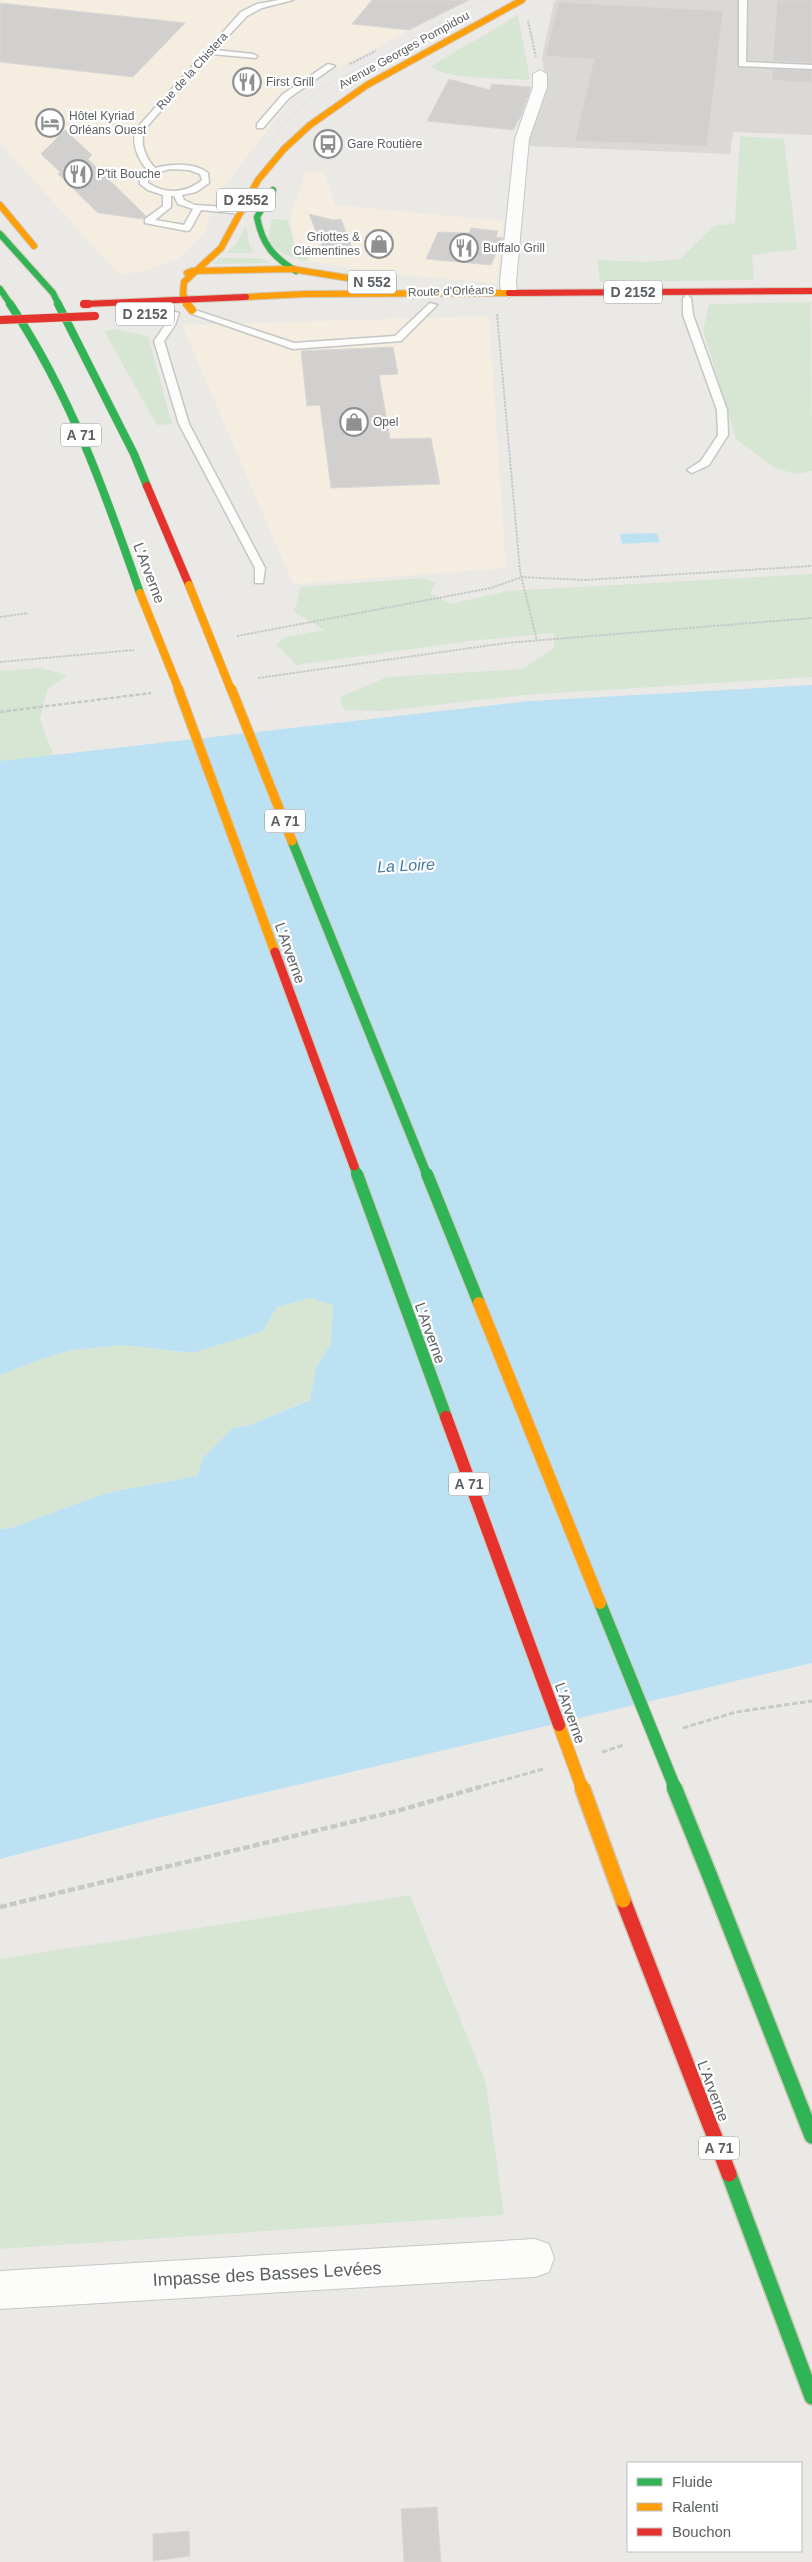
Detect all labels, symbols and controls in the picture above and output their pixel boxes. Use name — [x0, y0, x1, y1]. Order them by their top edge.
street label: Avenue Georges Pompidou — [336, 8, 472, 92]
street label: Rue de la Chistera — [154, 29, 231, 113]
restaurant icon: First Grill — [232, 67, 262, 97]
place label: First Grill — [266, 75, 314, 89]
hotel icon: Hôtel Kyriad Orléans Ouest — [35, 108, 65, 138]
place label: Hôtel Kyriad Orléans Ouest — [69, 109, 147, 137]
bus stop icon: Gare Routière — [313, 129, 343, 159]
place label: Gare Routière — [347, 137, 423, 151]
restaurant icon: P'tit Bouche — [63, 159, 93, 189]
place label: P'tit Bouche — [97, 167, 161, 181]
road number: D 2552 — [217, 188, 275, 212]
shop icon: Griottes & Clémentines — [364, 229, 394, 259]
place label: Griottes & Clémentines — [293, 230, 360, 258]
restaurant icon: Buffalo Grill — [449, 233, 479, 263]
place label: Buffalo Grill — [483, 241, 545, 255]
road number: N 552 — [348, 270, 396, 294]
road number: D 2152 — [604, 280, 662, 304]
street label: Route d'Orléans — [408, 282, 494, 300]
road number: D 2152 — [116, 302, 174, 326]
shop icon: Opel — [339, 407, 369, 437]
place label: Opel — [373, 415, 398, 429]
road number: A 71 — [61, 424, 101, 446]
street label: L'Arverne — [130, 540, 169, 606]
road number: A 71 — [265, 809, 305, 832]
water label: La Loire — [377, 855, 435, 876]
street label: L'Arverne — [272, 920, 309, 986]
street label: L'Arverne — [412, 1300, 449, 1366]
road number: A 71 — [449, 1472, 489, 1496]
street label: L'Arverne — [552, 1680, 589, 1746]
street label: L'Arverne — [694, 2058, 733, 2124]
road number: A 71 — [699, 2136, 739, 2160]
street label: Impasse des Basses Levées — [152, 2258, 382, 2290]
legend — [627, 2462, 802, 2552]
text: Fluide — [672, 2473, 713, 2490]
text: Ralenti — [672, 2498, 719, 2515]
text: Bouchon — [672, 2523, 731, 2540]

